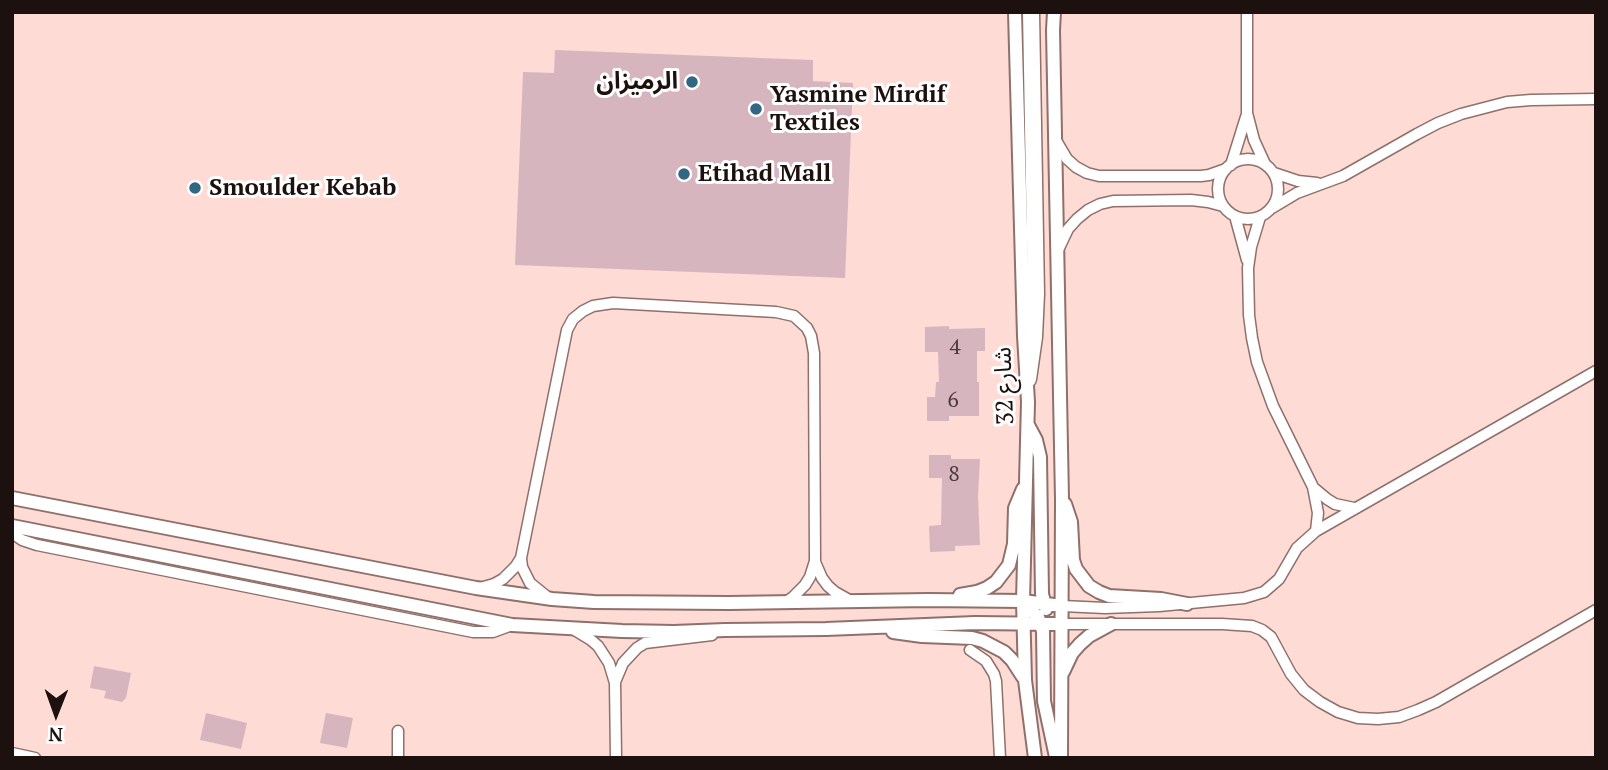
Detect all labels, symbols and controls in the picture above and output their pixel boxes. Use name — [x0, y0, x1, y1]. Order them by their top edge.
place label: الرميزان — [596, 68, 678, 96]
marker: الرميزان — [684, 74, 700, 90]
place label: Yasmine Mirdif Textiles — [770, 81, 946, 137]
marker: Yasmine Mirdif Textiles — [748, 101, 764, 117]
place label: Etihad Mall — [698, 160, 831, 188]
marker: Etihad Mall — [676, 166, 692, 182]
place label: Smoulder Kebab — [209, 174, 396, 202]
marker: Smoulder Kebab — [187, 180, 203, 196]
house number: 4 — [949, 335, 961, 361]
street label: شارع 32 — [989, 346, 1021, 426]
house number: 6 — [947, 388, 959, 414]
house number: 8 — [948, 462, 960, 488]
north arrow — [21, 679, 91, 749]
text: N — [48, 723, 63, 748]

